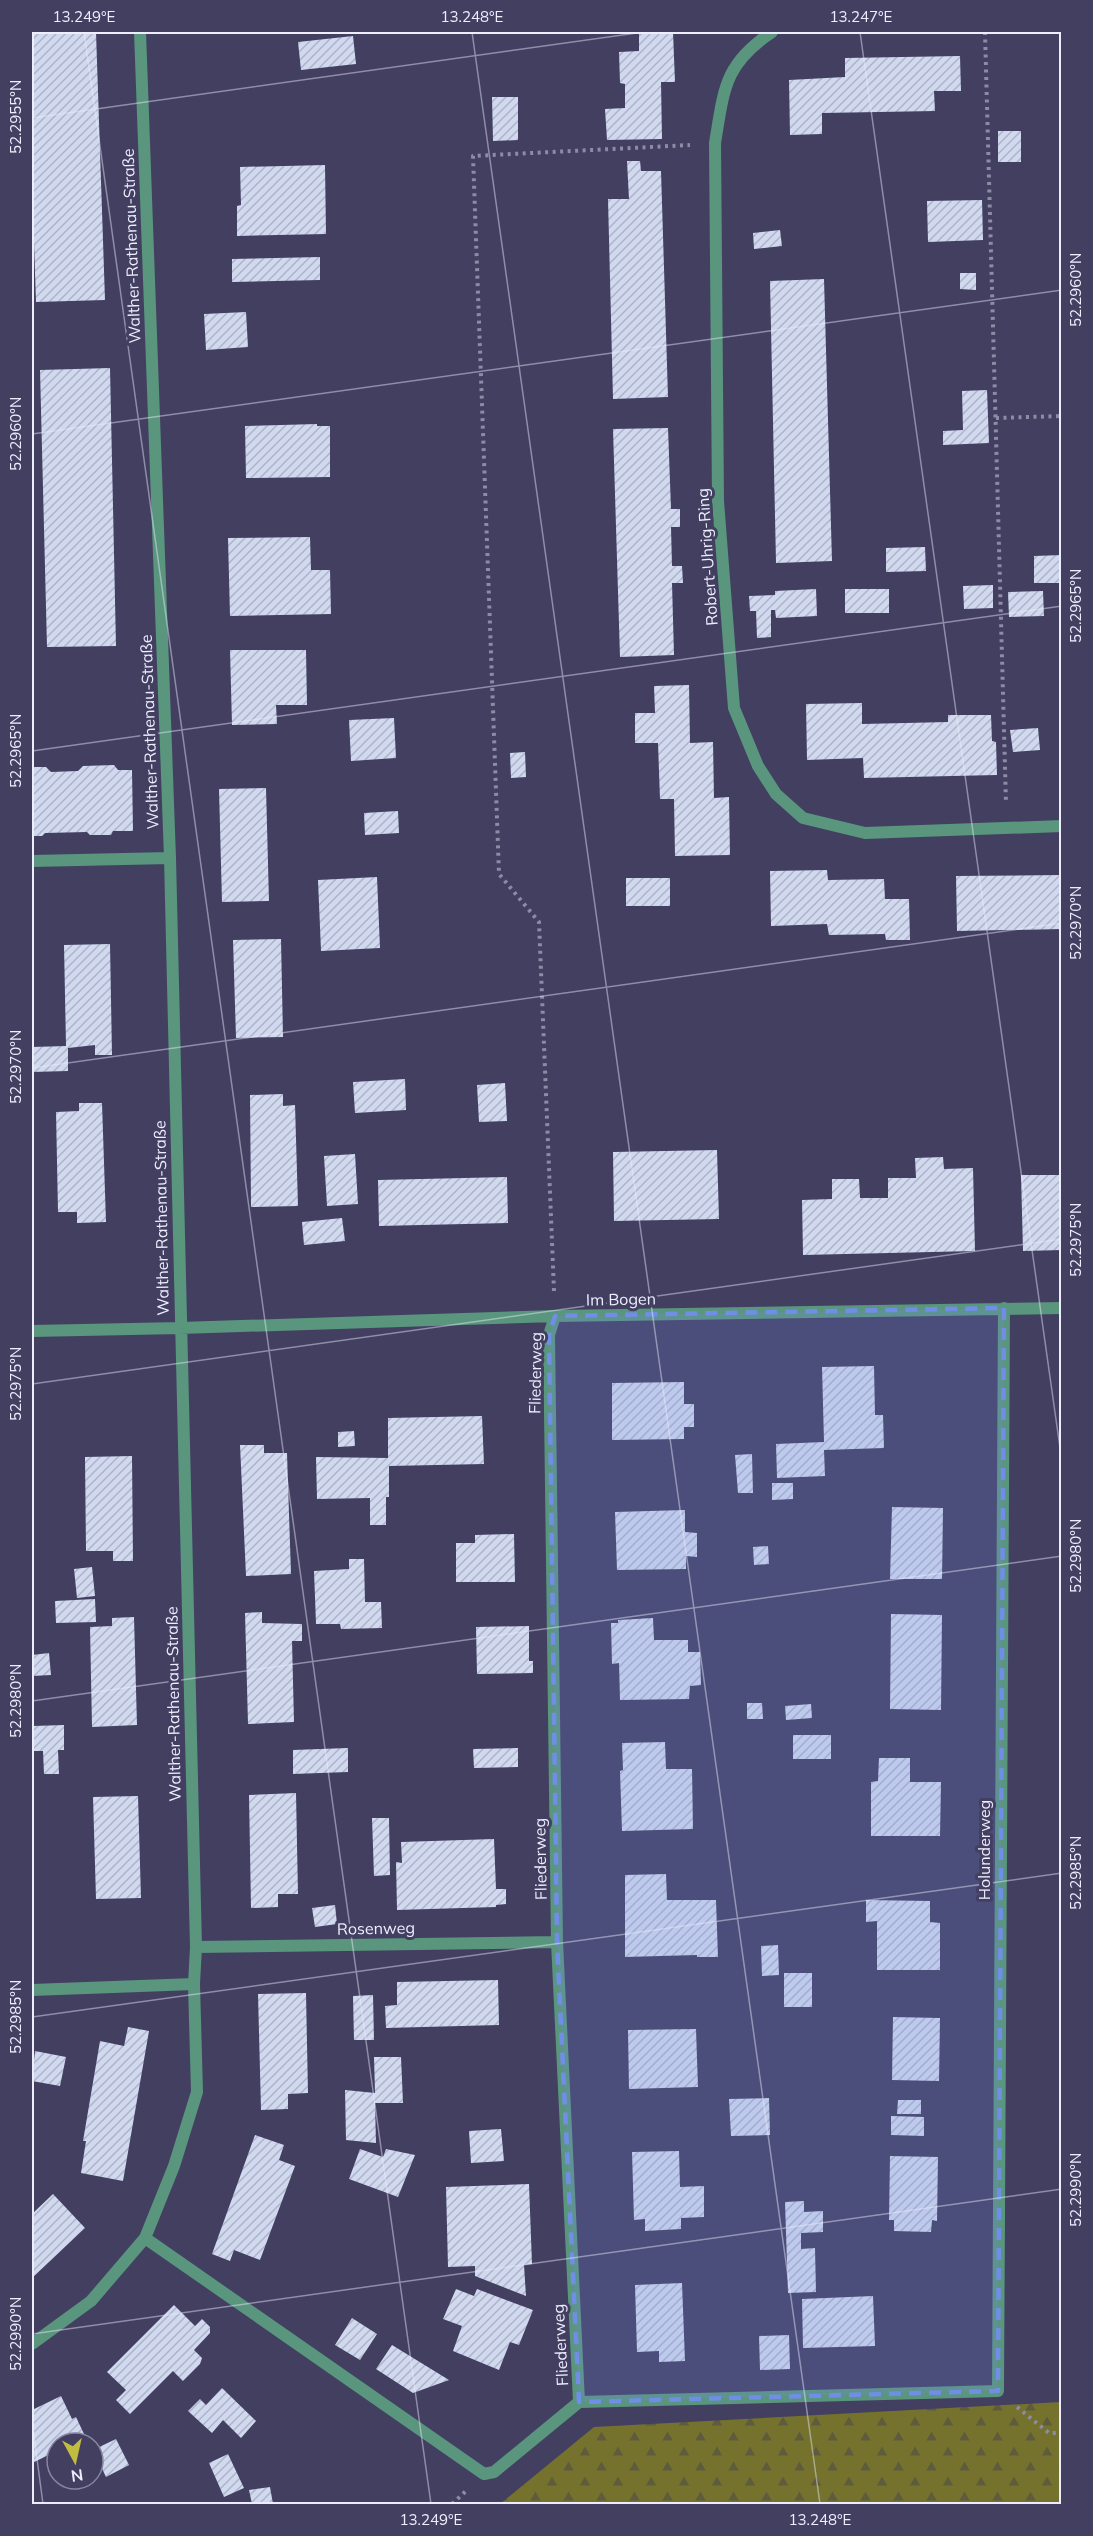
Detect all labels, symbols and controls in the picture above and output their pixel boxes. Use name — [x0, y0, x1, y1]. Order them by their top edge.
text: 13.249°E — [53, 7, 116, 26]
text: 13.248°E — [441, 7, 504, 26]
text: 13.247°E — [830, 7, 893, 26]
text: 52.2955°N — [6, 80, 25, 154]
street label: Walther-Rathenau-Straße — [118, 148, 144, 344]
text: 52.2960°N — [1066, 253, 1085, 327]
text: 52.2960°N — [6, 397, 25, 471]
street label: Robert-Uhrig-Ring — [692, 488, 722, 626]
text: 52.2965°N — [1066, 569, 1085, 643]
street label: Walther-Rathenau-Straße — [136, 634, 162, 830]
text: 52.2965°N — [6, 714, 25, 788]
text: 52.2970°N — [1066, 886, 1085, 960]
text: 52.2970°N — [6, 1030, 25, 1104]
street label: Walther-Rathenau-Straße — [149, 1120, 173, 1316]
text: 52.2975°N — [1066, 1203, 1085, 1277]
street label: Im Bogen — [586, 1288, 656, 1310]
street label: Fliederweg — [524, 1332, 546, 1414]
text: 52.2975°N — [6, 1347, 25, 1421]
text: 52.2980°N — [1066, 1519, 1085, 1593]
street label: Walther-Rathenau-Straße — [161, 1606, 185, 1802]
text: 52.2980°N — [6, 1664, 25, 1738]
street label: Holunderweg — [974, 1800, 994, 1900]
street label: Fliederweg — [529, 1818, 551, 1900]
text: 52.2985°N — [1066, 1836, 1085, 1910]
street label: Rosenweg — [337, 1917, 415, 1939]
text: 52.2985°N — [6, 1980, 25, 2054]
text: 52.2990°N — [1066, 2153, 1085, 2227]
text: 52.2990°N — [6, 2297, 25, 2371]
street label: Fliederweg — [548, 2304, 572, 2386]
north arrow — [45, 2431, 105, 2491]
text: N — [70, 2465, 84, 2487]
text: 13.249°E — [400, 2510, 463, 2529]
text: 13.248°E — [789, 2510, 852, 2529]

